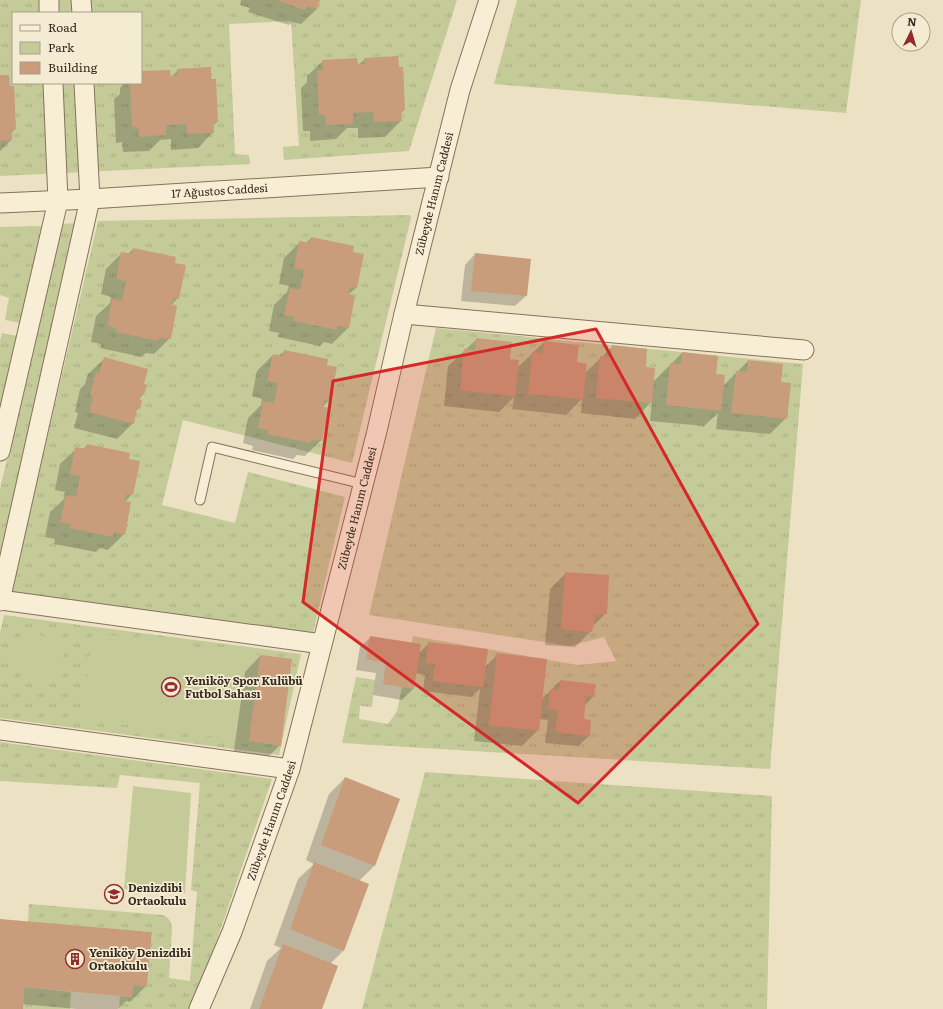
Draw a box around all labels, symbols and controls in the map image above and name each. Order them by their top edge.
legend [12,12,142,84]
north arrow [891,12,931,52]
text: N [907,13,917,29]
text: Road [48,18,78,36]
text: Park [48,38,75,56]
text: Building [48,58,98,76]
street label: Zübeyde Hanım Caddesi [410,130,456,257]
street label: 17 Ağustos Caddesi [171,179,269,201]
street label: Zübeyde Hanım Caddesi [333,444,380,571]
place label: Yeniköy Spor Kulübü Futbol Sahası [185,672,303,701]
sports icon: Yeniköy Spor Kulübü Futbol Sahası [160,676,182,698]
street label: Zübeyde Hanım Caddesi [242,758,299,883]
place label: Denizdibi Ortaokulu [128,879,187,908]
school or university icon: Denizdibi Ortaokulu [103,883,125,905]
place label: Yeniköy Denizdibi Ortaokulu [89,944,191,973]
building icon: Yeniköy Denizdibi Ortaokulu [64,948,86,970]

